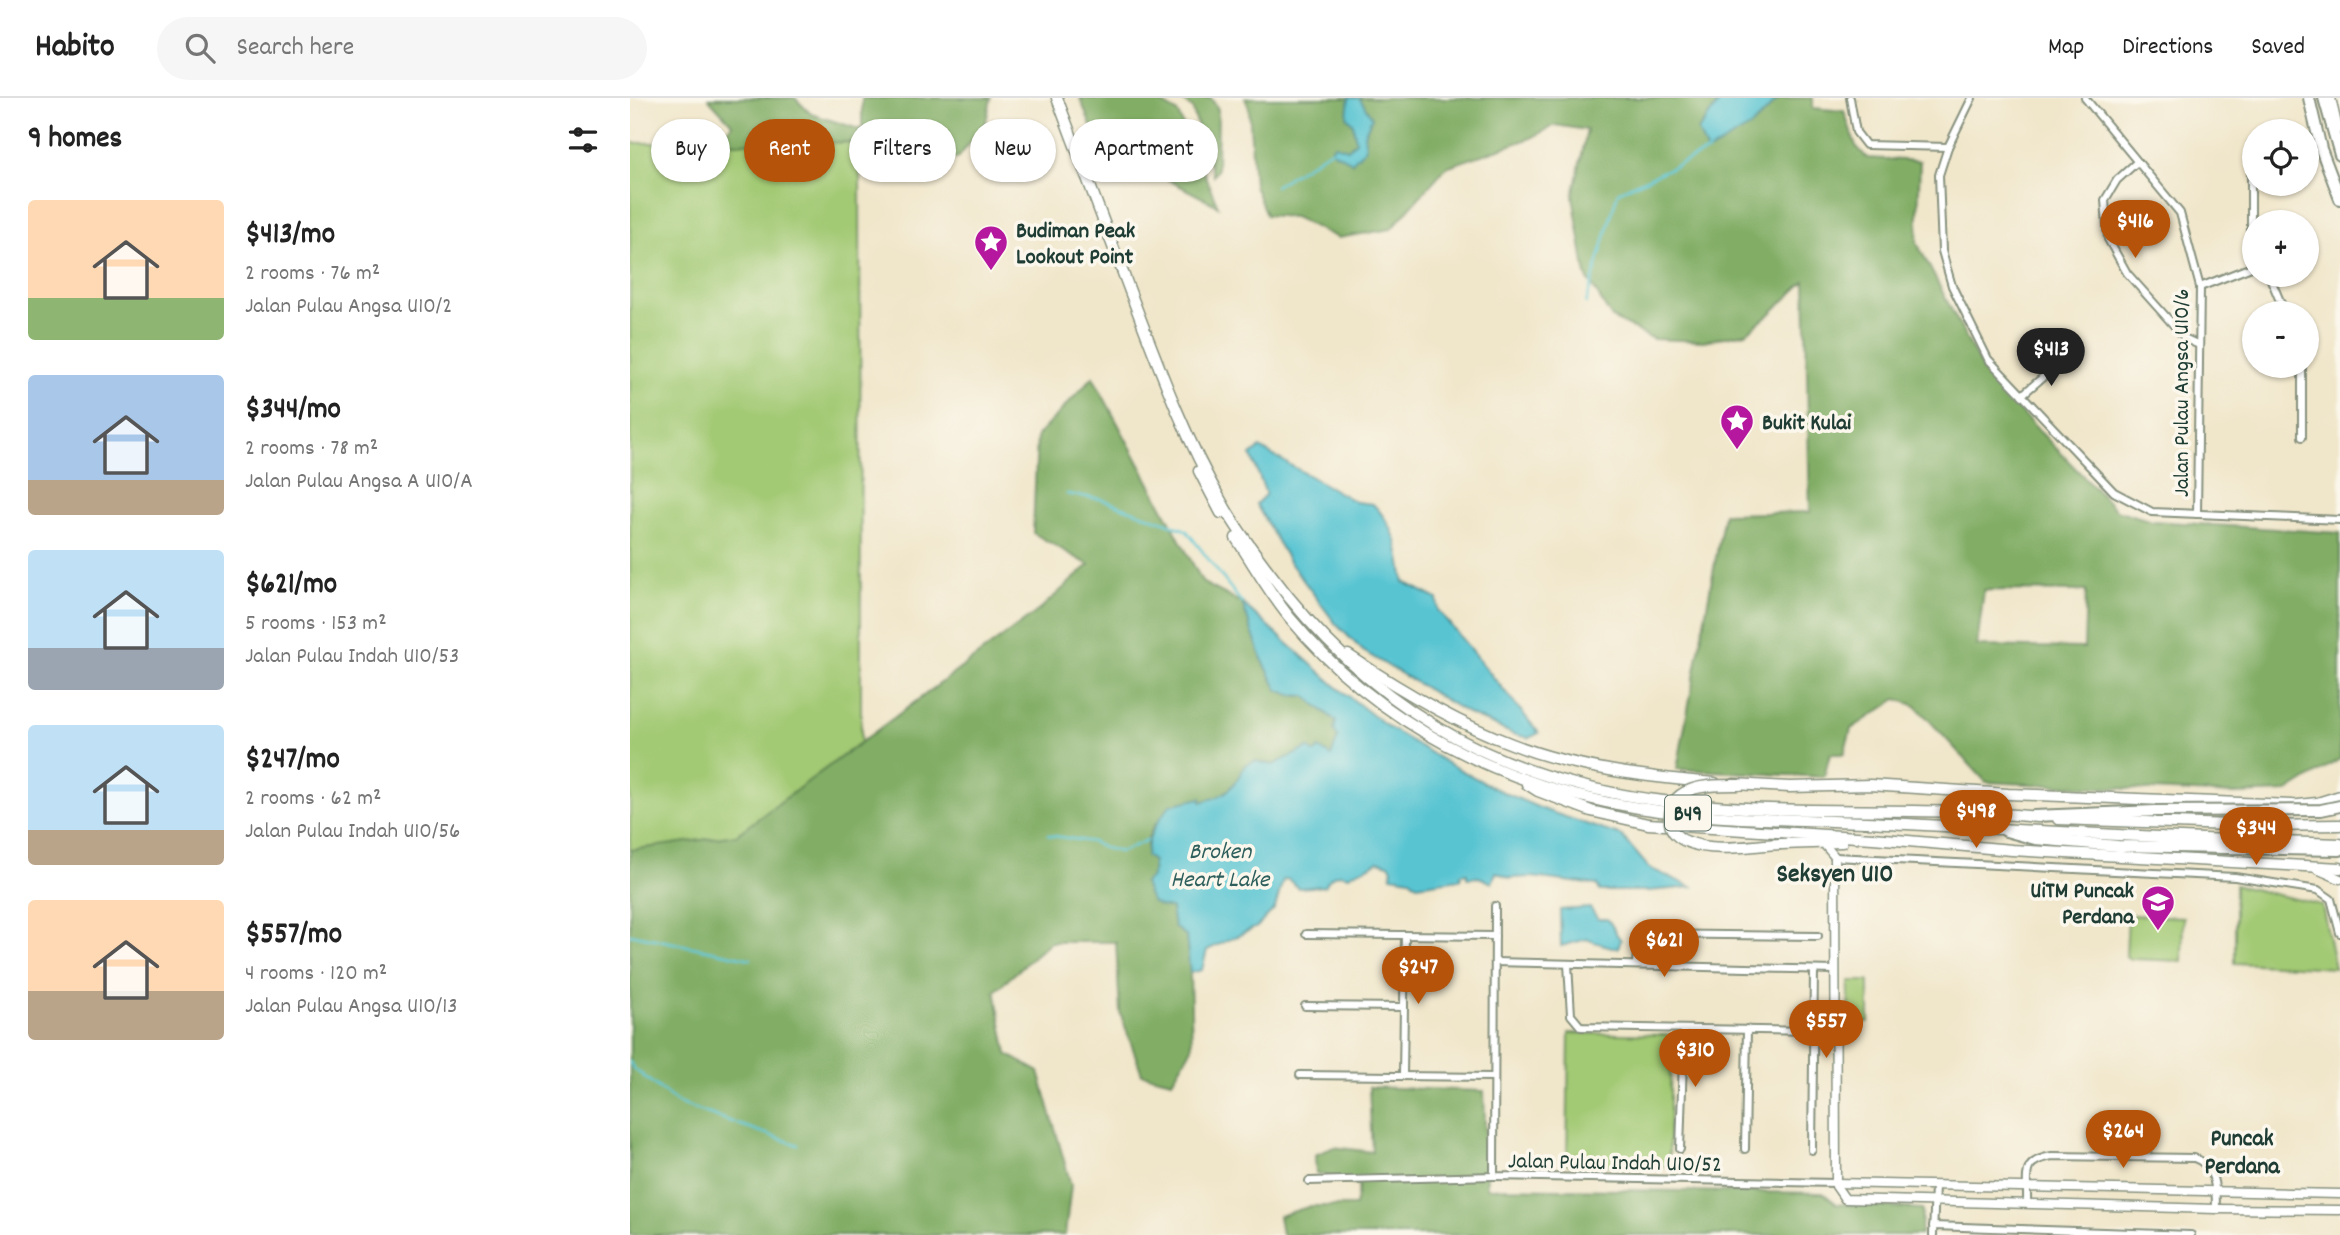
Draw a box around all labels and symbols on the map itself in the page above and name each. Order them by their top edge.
pin: $416 [2094,200,2176,260]
place label: Budiman Peak Lookout Point [1016,216,1136,275]
place icon: Budiman Peak Lookout Point [972,223,1010,272]
street label: Jalan Pulau Angsa U10/6 [2167,289,2200,497]
pin: $413 [2010,328,2092,388]
place icon: Bukit Kulai [1718,402,1756,451]
place label: Bukit Kulai [1762,408,1852,441]
pin: $498 [1935,790,2017,850]
road number: B49 [1665,796,1711,830]
pin: $344 [2215,808,2297,867]
water label: Broken Heart Lake [1171,836,1271,898]
district label: Seksyen U10 [1777,857,1893,894]
place label: UiTM Puncak Perdana [2030,876,2135,935]
school or university icon: UiTM Puncak Perdana [2139,883,2177,932]
pin: $621 [1623,920,1705,979]
pin: $247 [1377,946,1459,1006]
pin: $557 [1785,1000,1867,1060]
pin: $310 [1654,1030,1736,1089]
pin: $264 [2082,1110,2164,1170]
district label: Puncak Perdana [2204,1123,2280,1185]
street label: Jalan Pulau Indah U10/52 [1508,1146,1722,1183]

